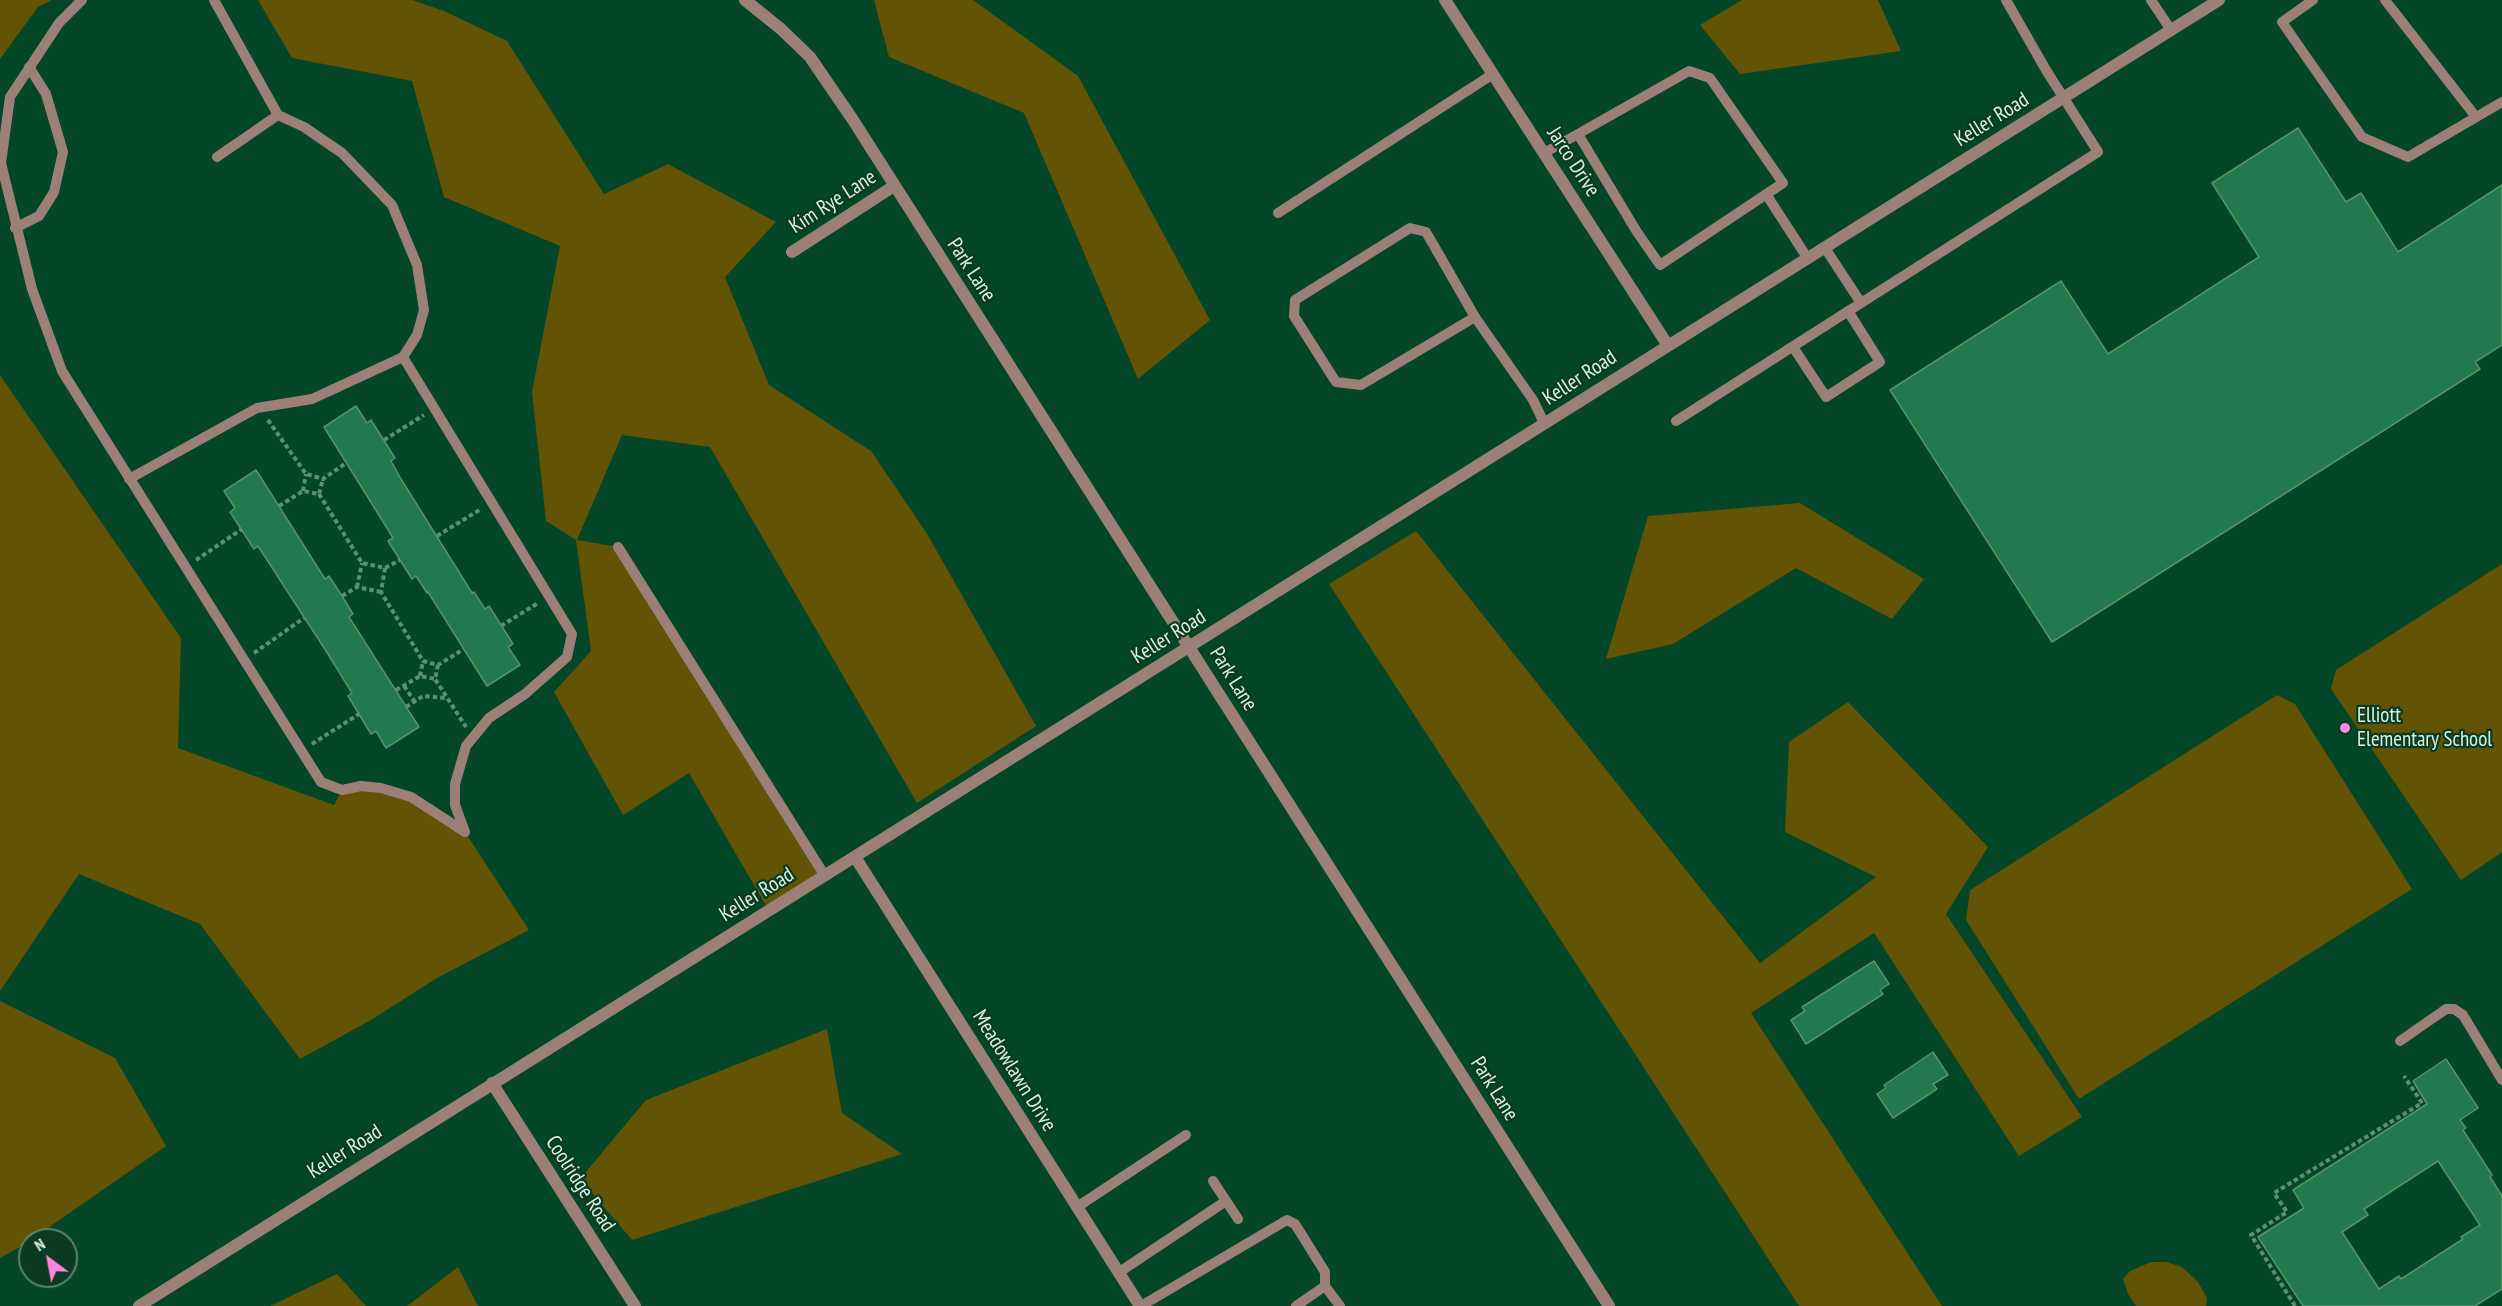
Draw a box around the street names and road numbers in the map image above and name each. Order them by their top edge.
street label: Keller Road [1950,87,2034,153]
street label: Jarco Drive [1541,122,1605,202]
street label: Kim Rye Lane [785,165,881,239]
street label: Park Lane [941,234,1001,306]
street label: Keller Road [1538,345,1622,411]
street label: Keller Road [1127,604,1211,670]
street label: Park Lane [1204,642,1262,716]
street label: Keller Road [715,862,799,928]
street label: Meadowlawn Drive [967,1006,1061,1136]
street label: Park Lane [1465,1052,1523,1126]
street label: Keller Road [303,1119,387,1185]
street label: Coolridge Road [540,1131,620,1237]

